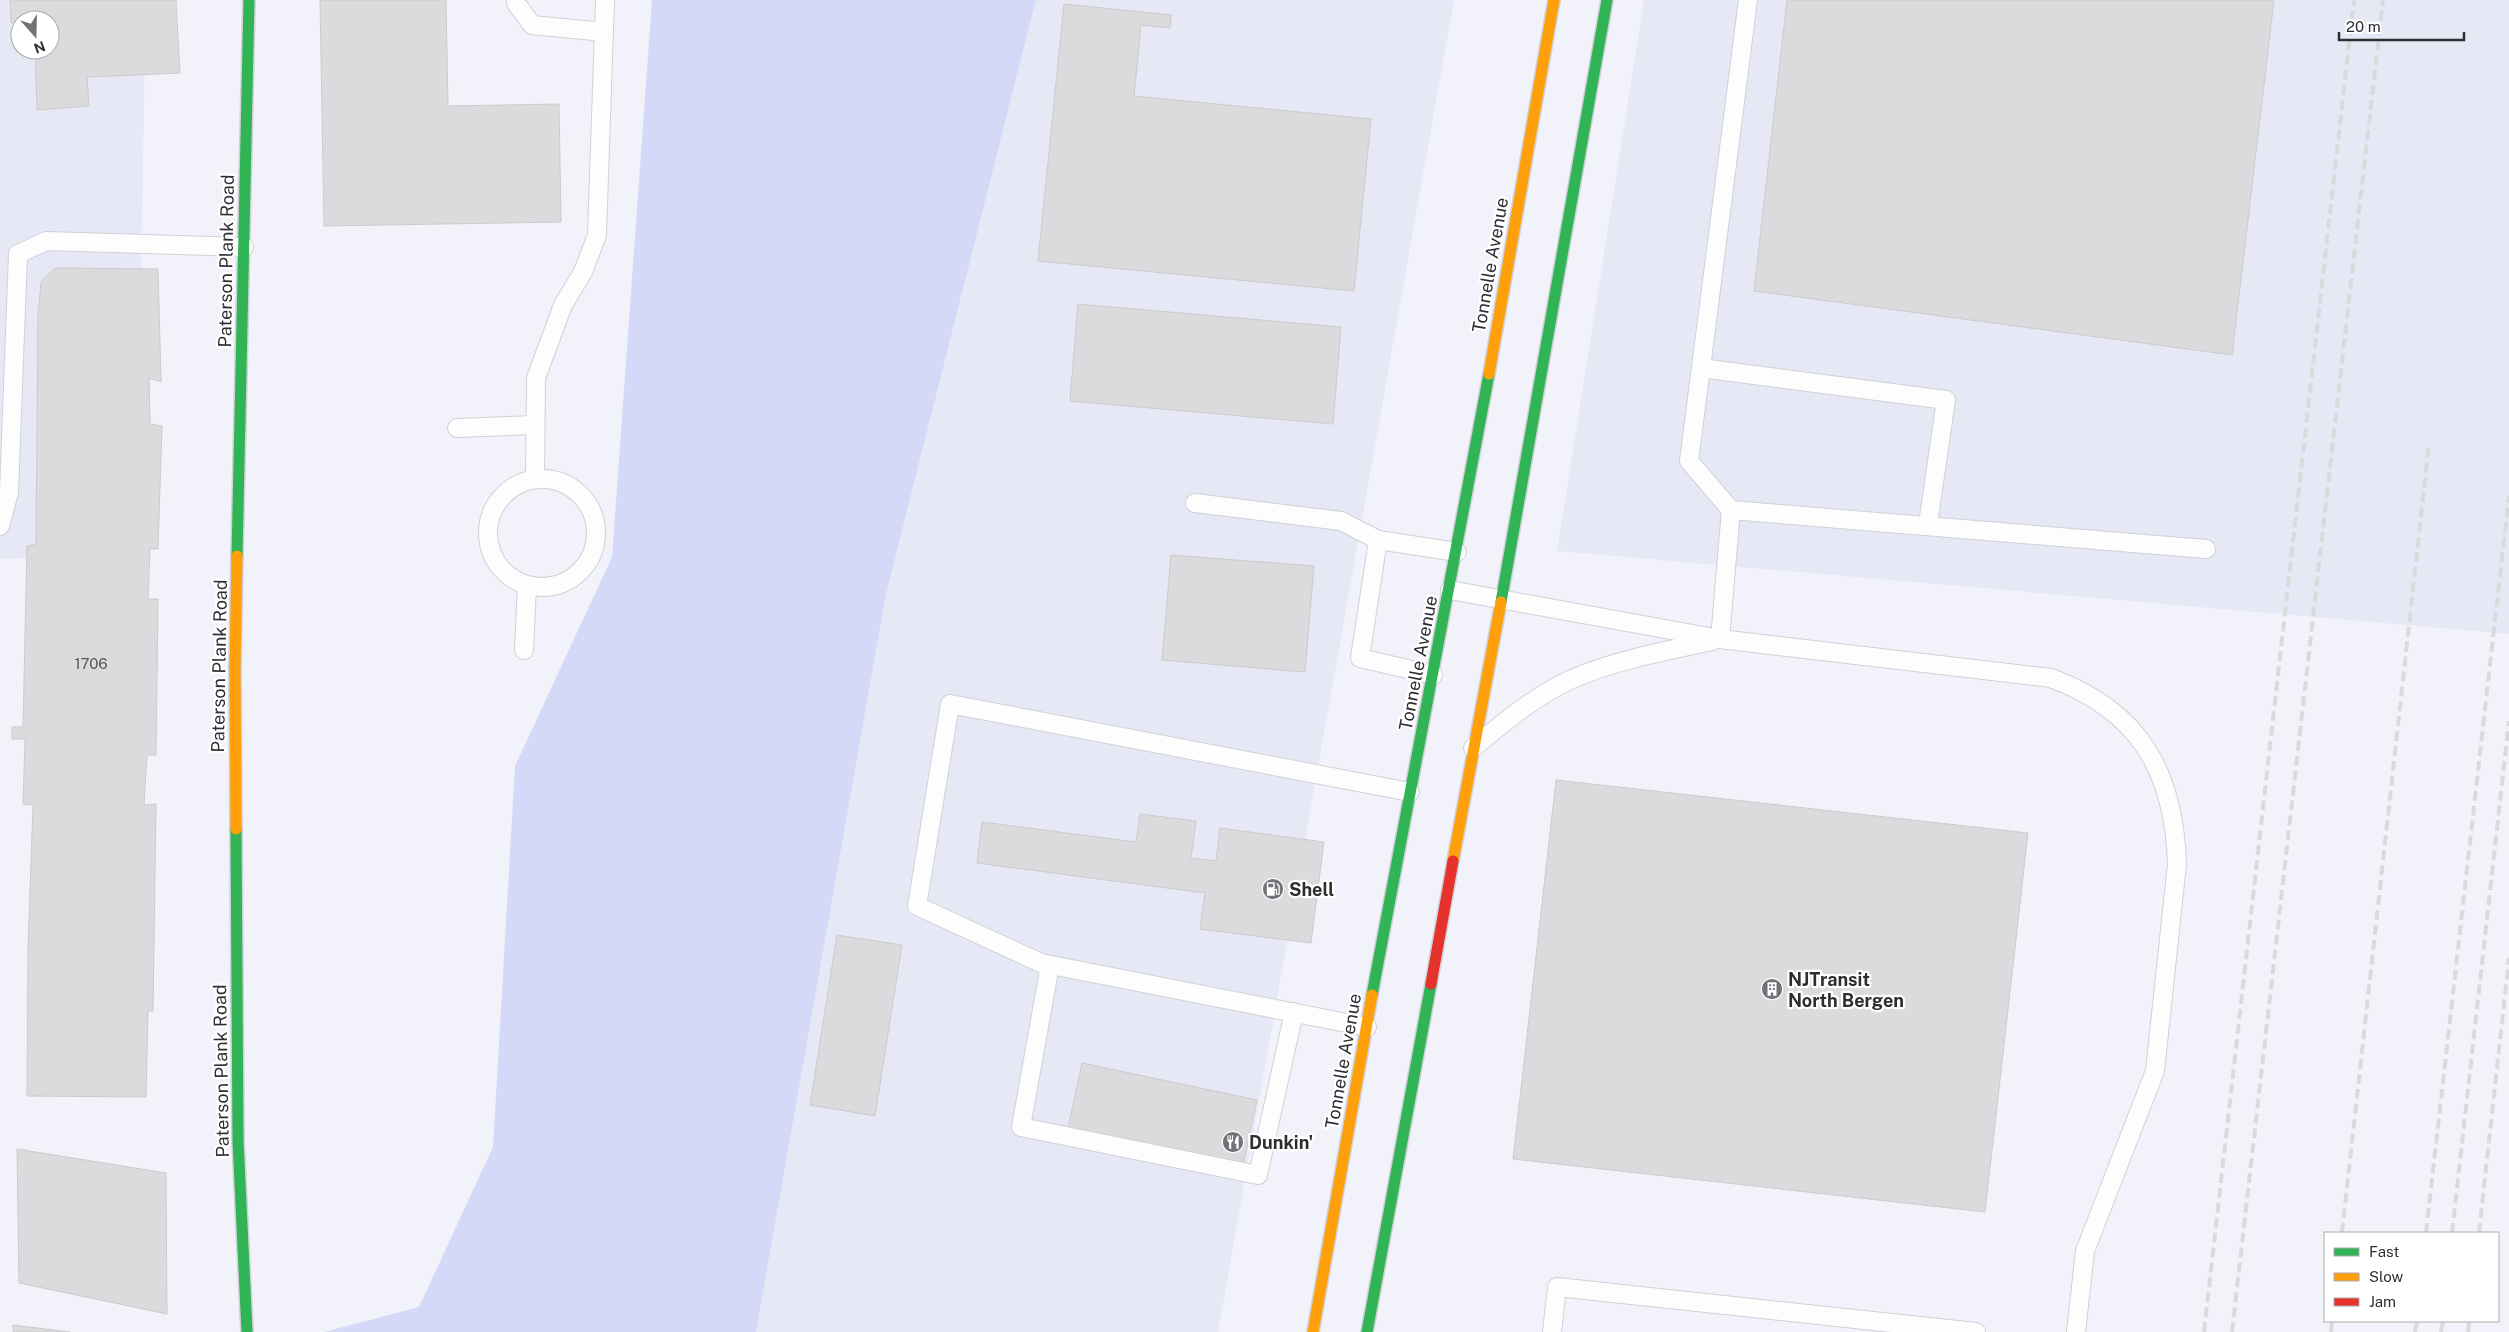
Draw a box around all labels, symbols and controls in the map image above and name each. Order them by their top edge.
north arrow [10,10,60,60]
scale bar [2339,10,2464,42]
text: 20 m [2346,18,2381,35]
text: N [32,38,47,57]
street label: Paterson Plank Road [214,174,238,348]
street label: Tonnelle Avenue [1468,196,1512,334]
street label: Paterson Plank Road [207,579,231,753]
street label: Tonnelle Avenue [1395,594,1441,732]
house number: 1706 [74,655,108,672]
fuel station icon: Shell [1261,877,1285,901]
place label: Shell [1289,879,1334,900]
place label: NJTransit North Bergen [1788,969,1904,1011]
building icon: NJTransit North Bergen [1760,977,1784,1001]
street label: Paterson Plank Road [209,984,233,1158]
street label: Tonnelle Avenue [1321,992,1365,1130]
restaurant icon: Dunkin' [1221,1130,1245,1154]
place label: Dunkin' [1249,1132,1313,1153]
legend [2324,1232,2499,1322]
text: Fast [2369,1243,2399,1260]
text: Slow [2369,1268,2404,1285]
text: Jam [2369,1293,2396,1310]

